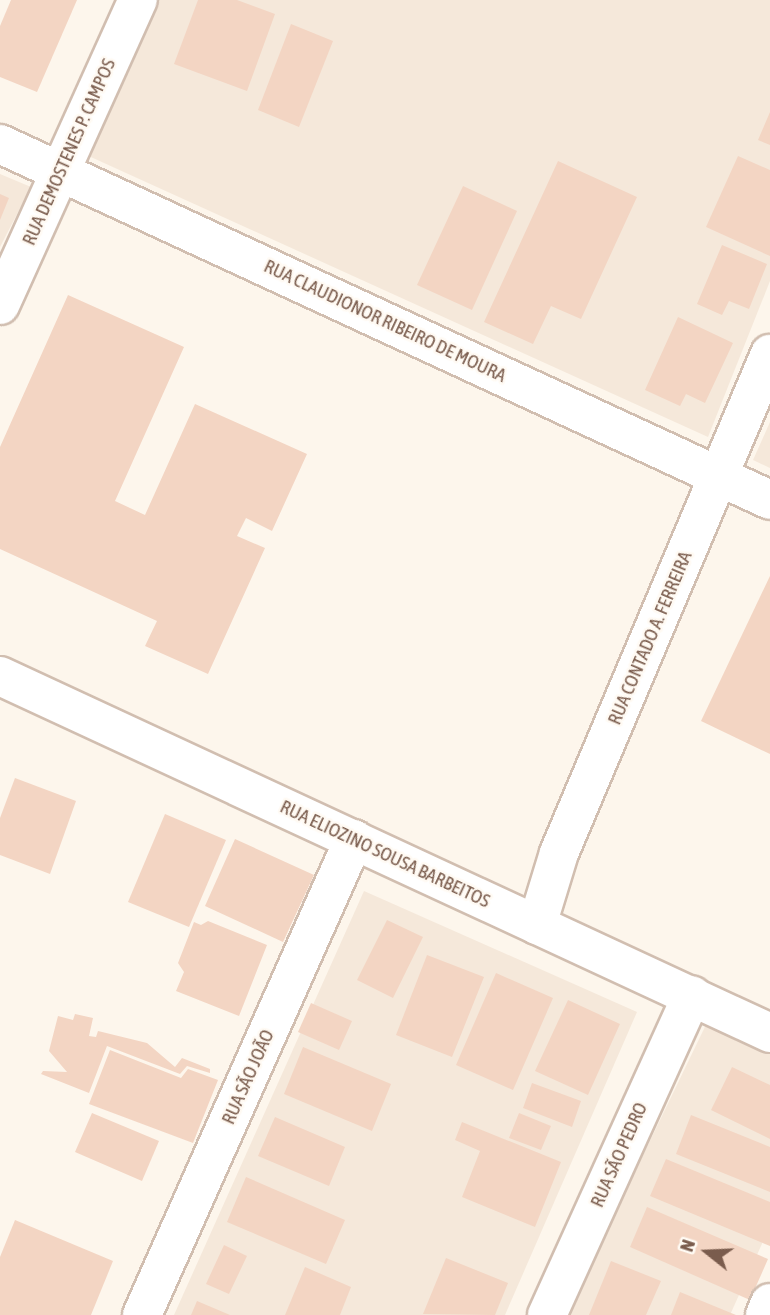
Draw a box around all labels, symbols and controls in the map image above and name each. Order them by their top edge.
street label: RUA DEMOSTENES P. CAMPOS [18,55,120,249]
street label: RUA CLAUDIONOR RIBEIRO DE MOURA [260,255,510,387]
street label: RUA CONTADO A. FERREIRA [603,548,697,728]
street label: RUA ELIOZINO SOUSA BARBEITOS [276,795,494,913]
street label: RUA SÃO JOÃO [217,1026,279,1128]
street label: RUA SÃO PEDRO [586,1099,652,1211]
north arrow [672,1217,742,1287]
text: N [675,1237,699,1254]

